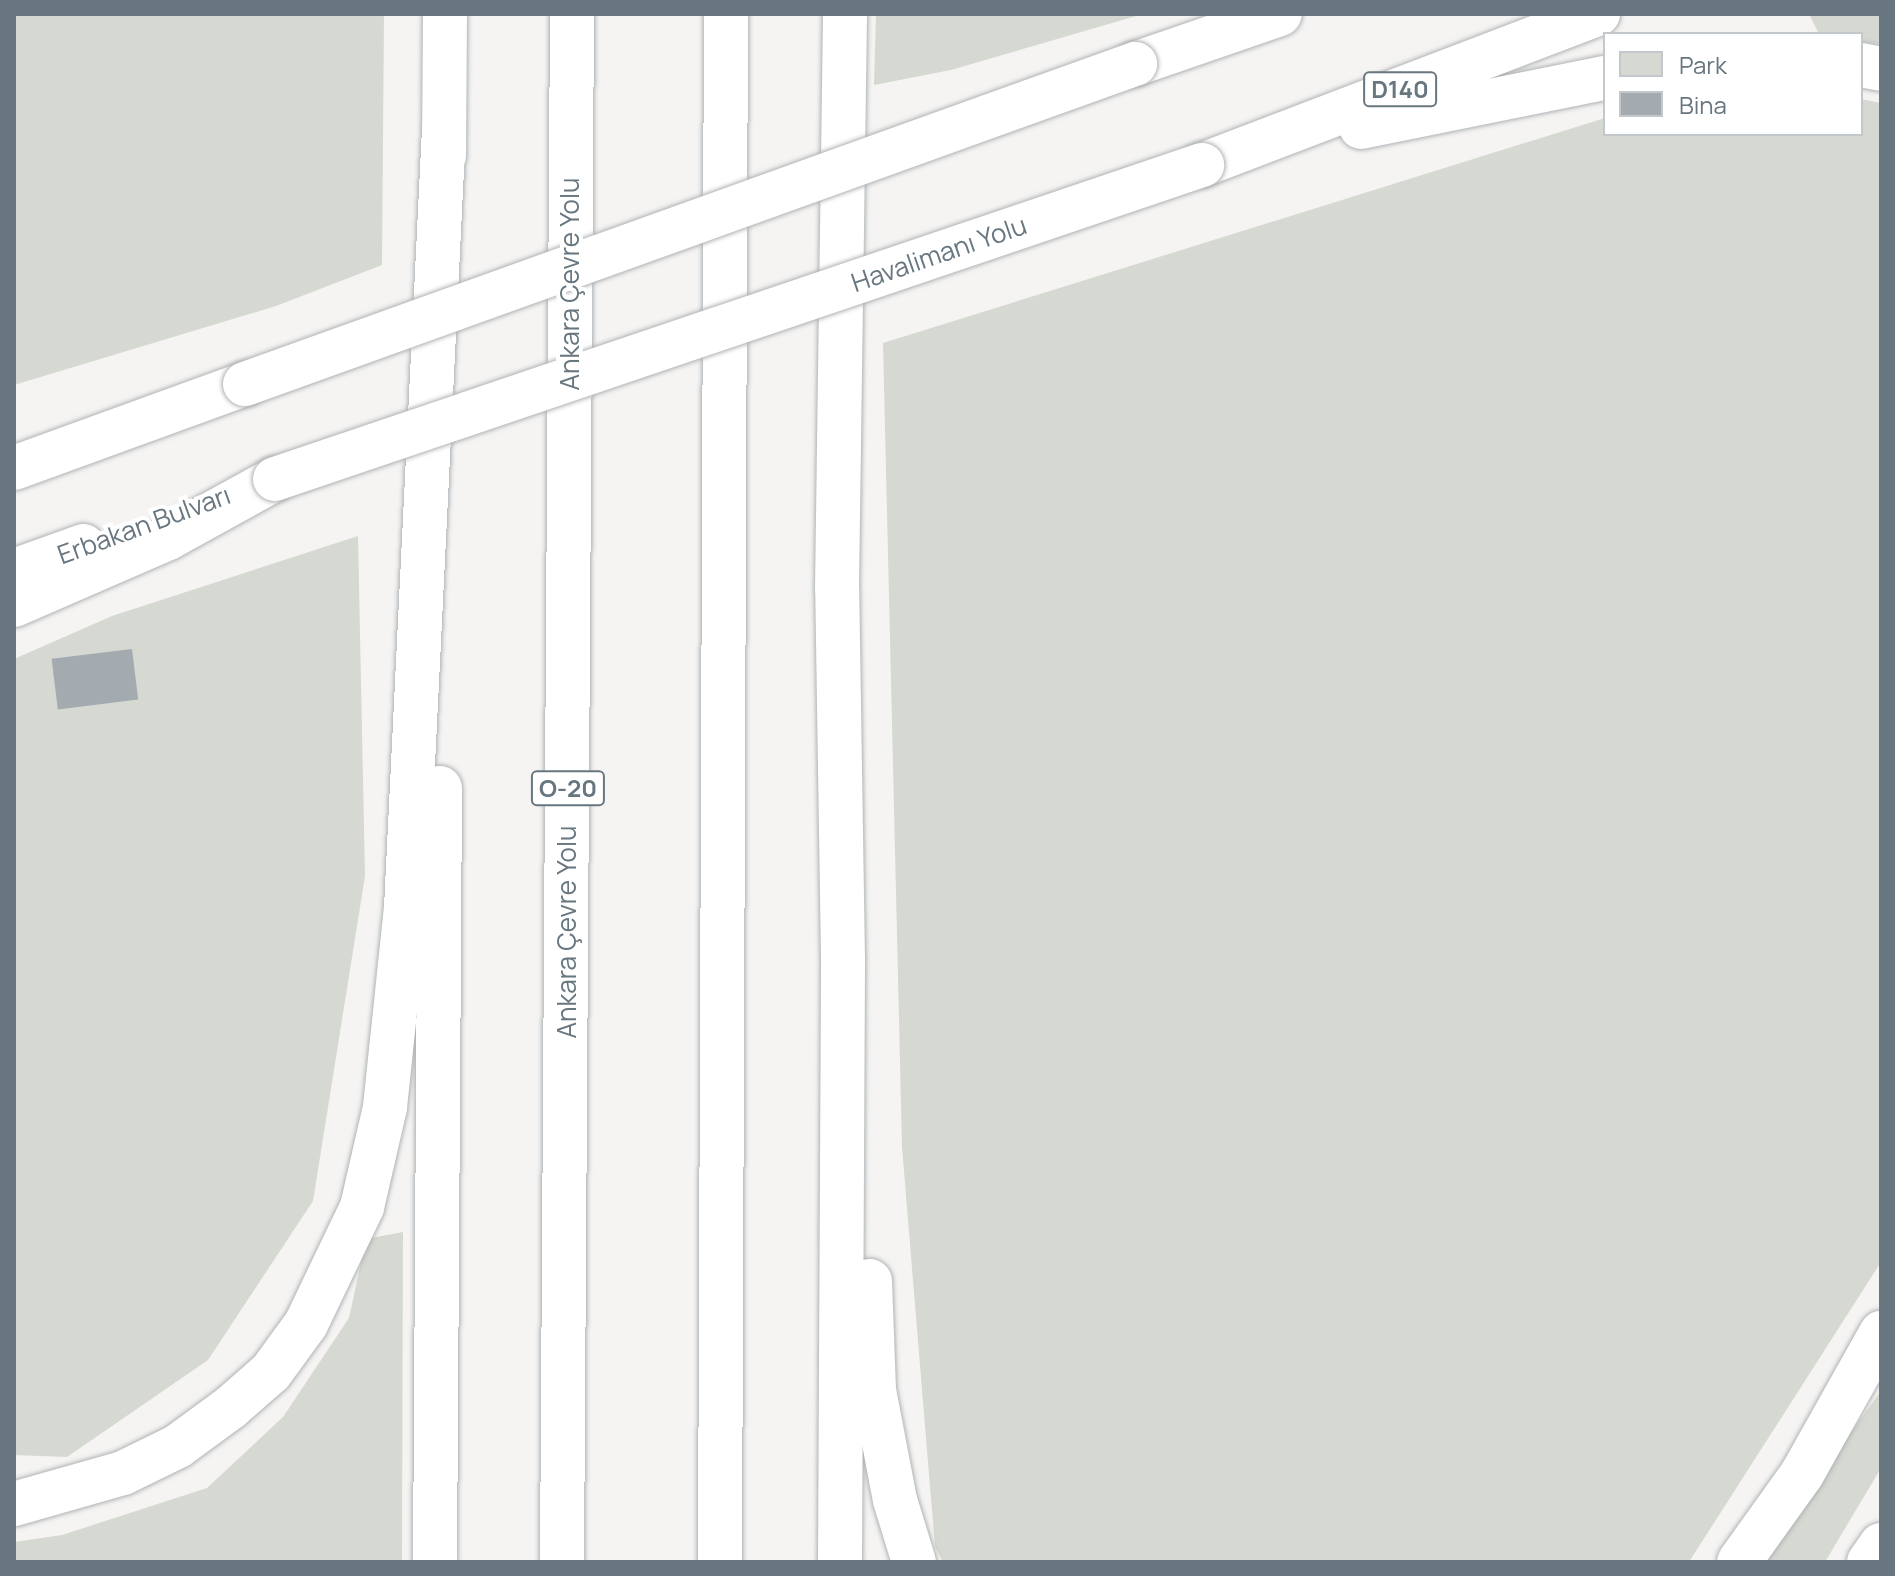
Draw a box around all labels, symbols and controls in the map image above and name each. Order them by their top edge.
legend [1603,32,1863,136]
text: Park [1679,48,1727,81]
road number: D140 [1362,69,1438,109]
text: Bina [1679,88,1727,121]
street label: Ankara Çevre Yolu [554,177,586,391]
street label: Havalimanı Yolu [847,209,1031,299]
street label: Erbakan Bulvarı [53,479,235,571]
road number: O-20 [530,768,606,808]
street label: Ankara Çevre Yolu [551,825,583,1039]

